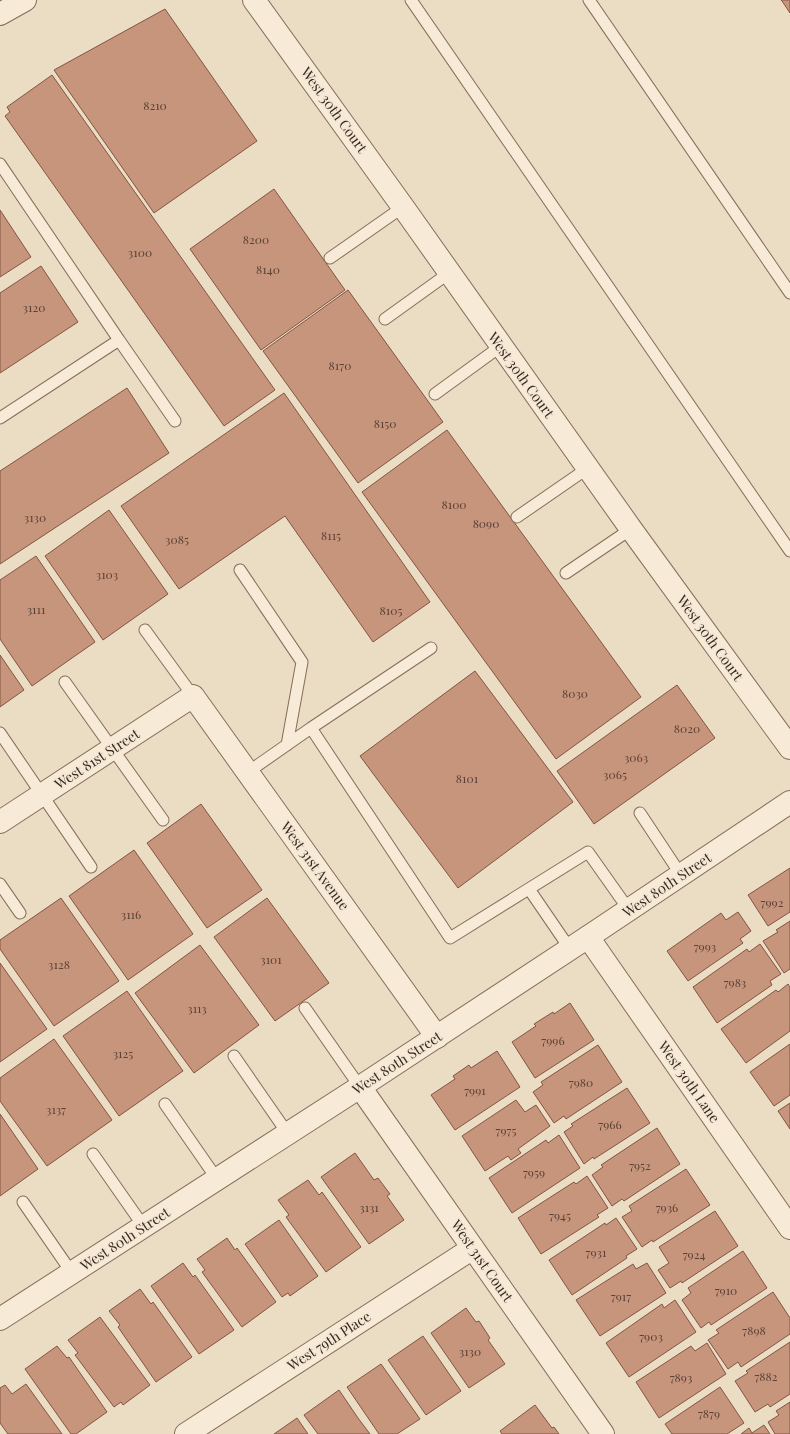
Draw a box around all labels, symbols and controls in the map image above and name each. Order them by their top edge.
street label: West 30th Court [296,62,372,157]
house number: 8210 [143,97,167,113]
house number: 8200 [243,231,269,247]
house number: 3100 [128,244,152,260]
house number: 8140 [256,261,280,277]
house number: 3120 [23,299,45,315]
street label: West 30th Court [483,327,559,422]
house number: 8170 [329,357,351,373]
house number: 8150 [374,415,396,431]
house number: 8100 [441,496,467,512]
house number: 3130 [24,509,46,525]
house number: 8090 [473,515,499,531]
house number: 8115 [321,527,341,543]
house number: 3085 [165,531,189,547]
house number: 3103 [96,566,118,582]
street label: West 30th Court [672,590,748,685]
house number: 3111 [27,601,46,617]
house number: 8105 [380,602,402,618]
house number: 8030 [562,685,588,701]
house number: 8020 [674,720,700,736]
street label: West 81st Street [50,723,144,794]
house number: 3063 [624,749,648,765]
house number: 3065 [603,766,627,782]
house number: 8101 [456,770,479,786]
street label: West 31st Avenue [276,817,354,914]
street label: West 80th Street [618,847,716,922]
house number: 7992 [761,894,784,910]
house number: 3116 [121,906,141,922]
house number: 7993 [694,938,716,954]
house number: 3101 [260,951,282,967]
house number: 3128 [48,956,70,972]
house number: 7983 [724,974,746,990]
house number: 3113 [187,1000,207,1016]
street label: West 80th Street [347,1026,446,1099]
house number: 7996 [541,1032,565,1048]
street label: West 30th Lane [654,1036,725,1126]
house number: 3125 [113,1045,133,1061]
house number: 7980 [569,1074,593,1090]
house number: 7991 [464,1082,486,1098]
house number: 3137 [46,1101,66,1117]
house number: 7966 [598,1116,622,1132]
house number: 7975 [496,1122,516,1138]
house number: 7952 [629,1157,651,1173]
house number: 7959 [523,1164,545,1180]
house number: 3131 [359,1199,379,1215]
house number: 7936 [656,1199,678,1215]
street label: West 80th Street [75,1202,174,1275]
house number: 7945 [549,1207,571,1223]
street label: West 31st Court [447,1215,518,1306]
house number: 7931 [586,1244,607,1260]
house number: 7924 [683,1246,705,1262]
house number: 7910 [715,1282,737,1298]
house number: 7917 [611,1288,631,1304]
street label: West 79th Place [283,1307,374,1375]
house number: 7898 [742,1322,766,1338]
house number: 7903 [639,1328,663,1344]
house number: 3130 [459,1343,481,1359]
house number: 7882 [754,1368,778,1384]
house number: 7893 [670,1369,692,1385]
house number: 7879 [698,1405,720,1421]

